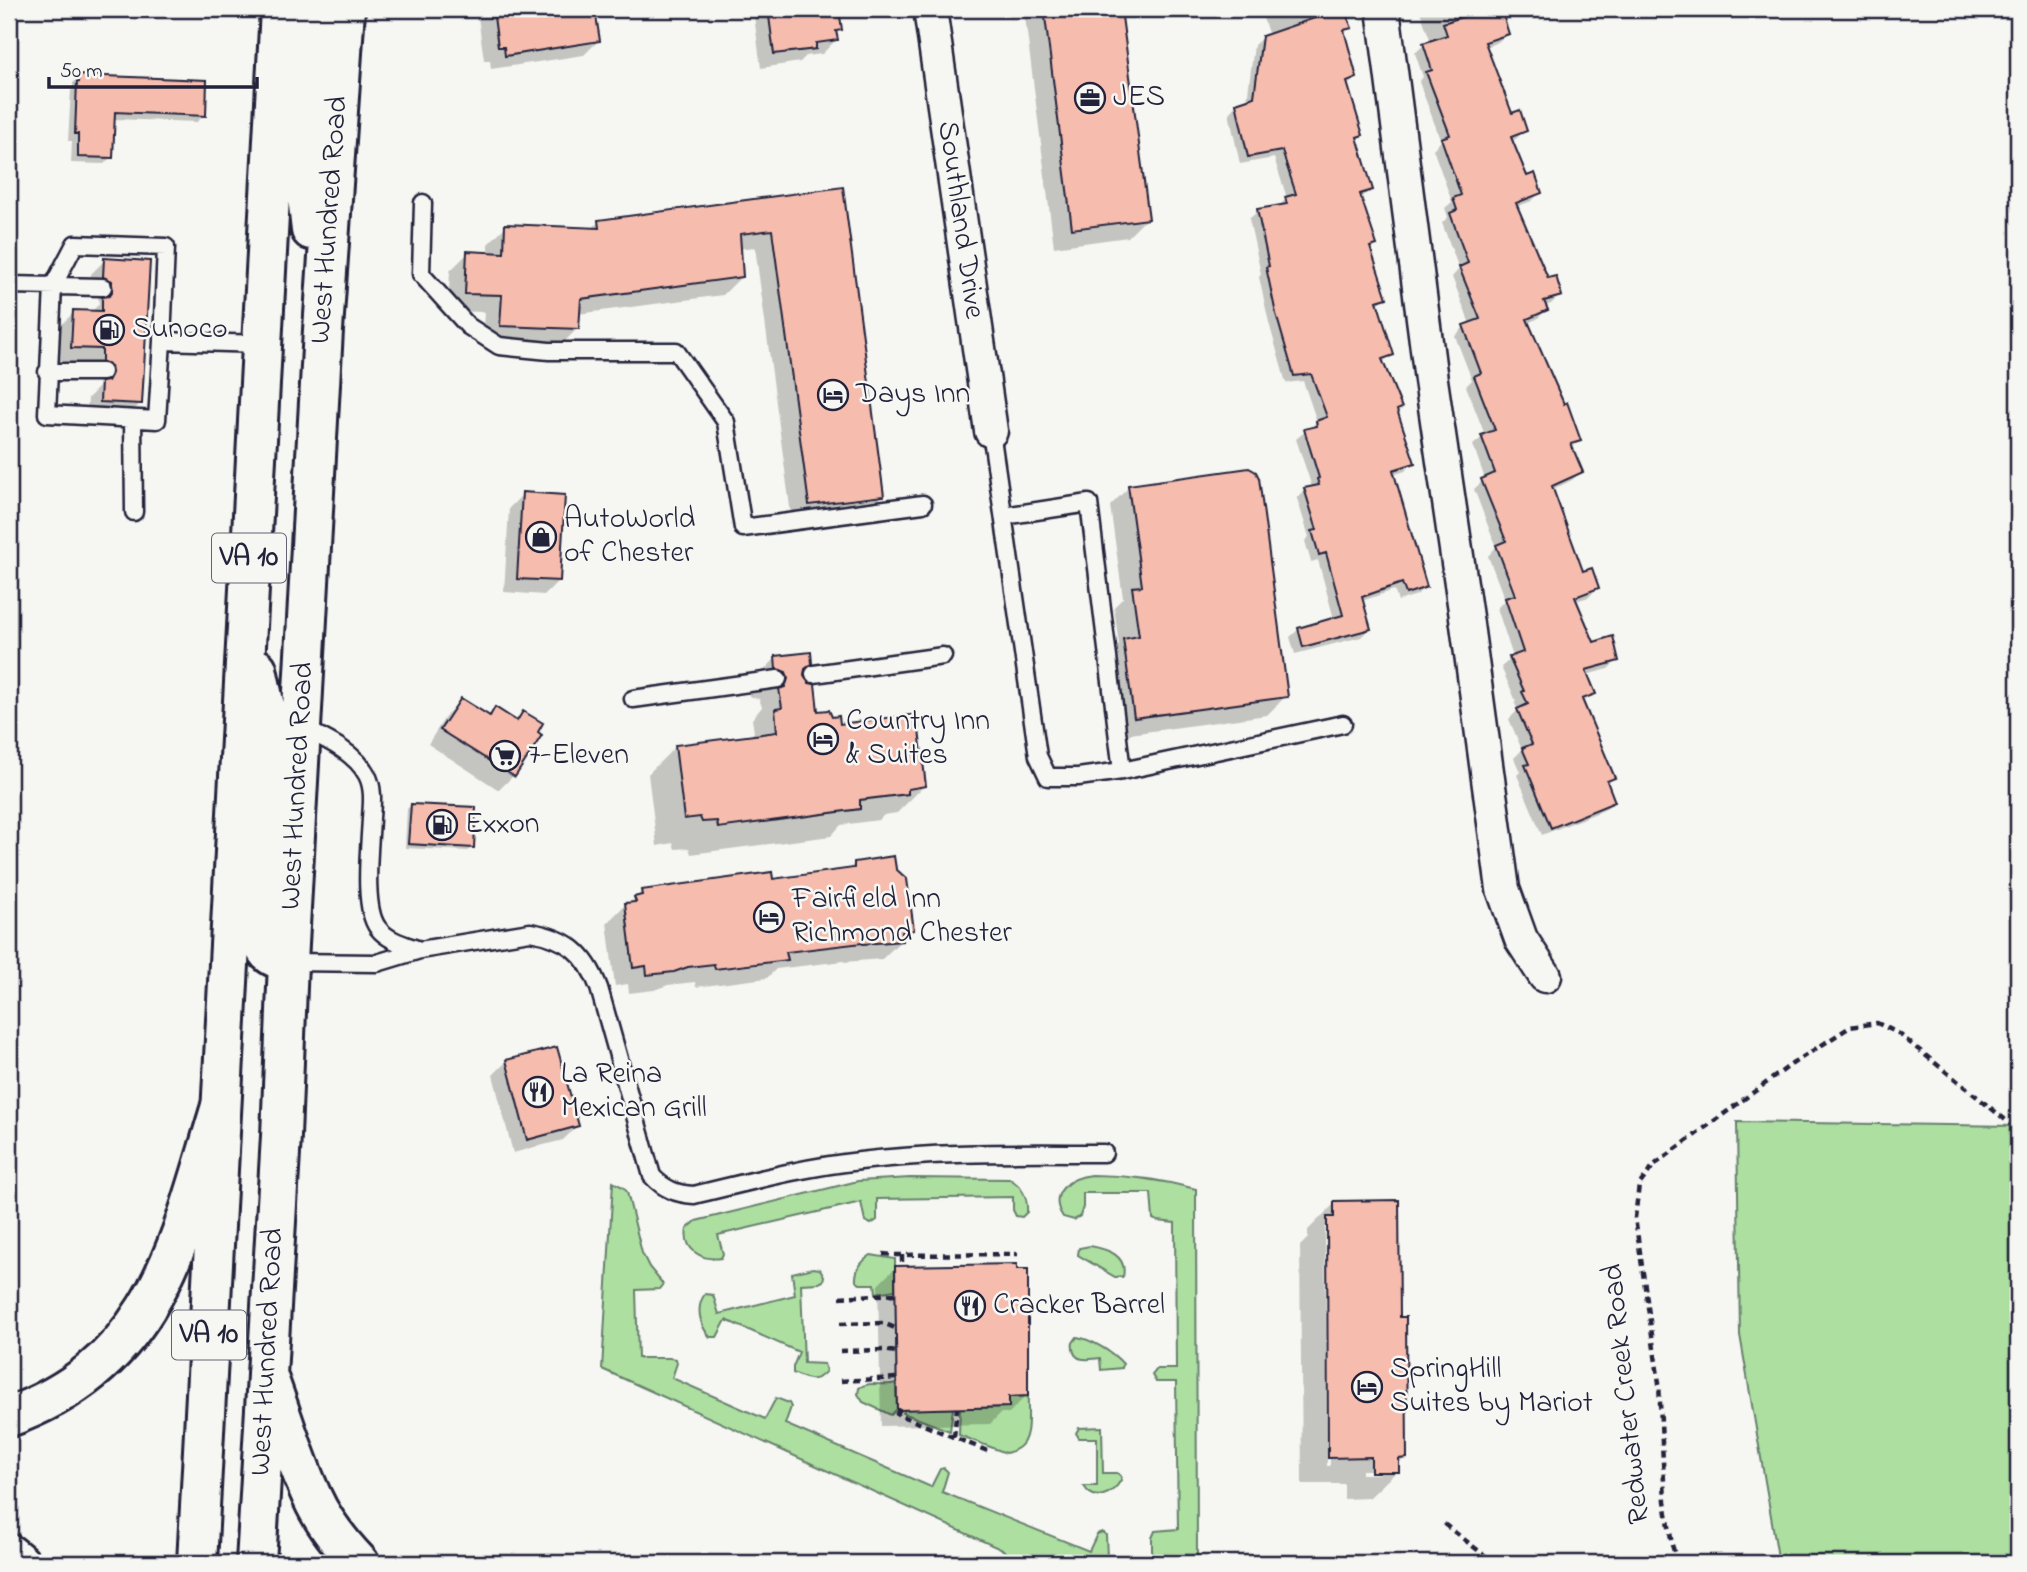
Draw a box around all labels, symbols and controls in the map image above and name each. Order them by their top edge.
scale bar [49,46,257,90]
text: 50 m [60,57,103,87]
place label: JES [1113,76,1165,120]
office icon: JES [1073,81,1107,115]
street label: West Hundred Road [299,95,361,345]
street label: Southland Drive [924,118,996,322]
place label: Sunoco [132,308,228,352]
fuel station icon: Sunoco [92,313,126,347]
place label: Days Inn [855,373,970,417]
hotel icon: Days Inn [816,378,850,412]
place label: AutoWorld of Chester [564,498,695,576]
shop icon: AutoWorld of Chester [524,520,558,554]
road number: VA 10 [212,534,286,582]
street label: West Hundred Road [270,661,326,911]
place label: Country Inn & Suites [846,700,990,778]
hotel icon: Country Inn & Suites [806,722,840,756]
place label: 7-Eleven [528,734,629,778]
supermarket icon: 7-Eleven [488,739,522,773]
place label: Exxon [465,803,540,847]
fuel station icon: Exxon [425,808,459,842]
place label: Fairfield Inn Richmond Chester [791,878,1013,956]
hotel icon: Fairfield Inn Richmond Chester [752,900,786,934]
place label: La Reina Mexican Grill [561,1053,707,1131]
restaurant icon: La Reina Mexican Grill [521,1075,555,1109]
street label: West Hundred Road [240,1227,296,1477]
street label: Redwater Creek Road [1591,1261,1663,1526]
place label: Cracker Barrel [993,1284,1165,1328]
restaurant icon: Cracker Barrel [953,1289,987,1323]
road number: VA 10 [172,1310,246,1360]
place label: SpringHill Suites by Mariot [1390,1348,1593,1426]
hotel icon: SpringHill Suites by Mariot [1350,1370,1384,1404]

